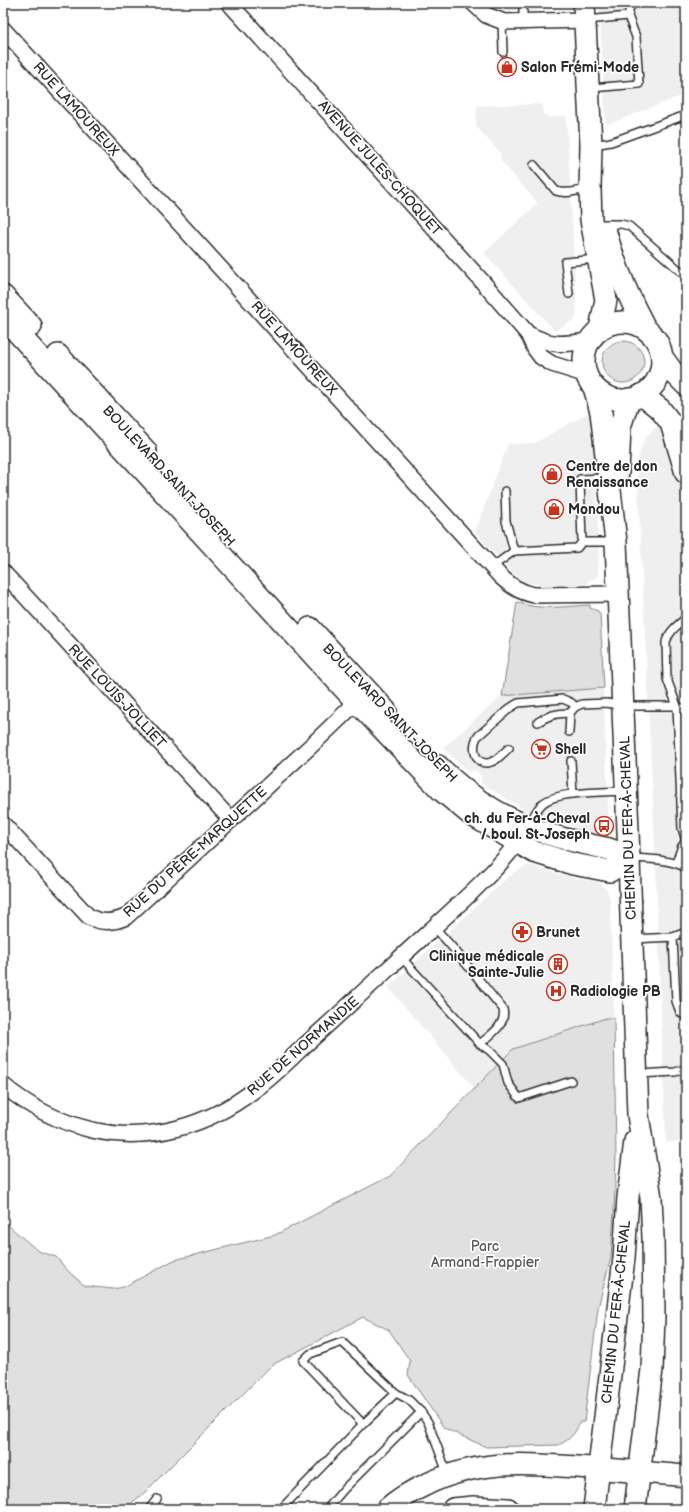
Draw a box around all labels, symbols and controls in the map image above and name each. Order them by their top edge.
shop icon: Salon Frémi-Mode [496,56,518,78]
street label: RUE LAMOUREUX [29,59,123,159]
place label: Salon Frémi-Mode [521,59,639,76]
street label: AVENUE JULES-CHOQUET [315,97,446,240]
street label: RUE LAMOUREUX [247,298,341,398]
street label: BOULEVARD SAINT-JOSEPH [99,402,239,550]
place label: Centre de don Renaissance [566,458,658,491]
shop icon: Centre de don Renaissance [541,463,563,485]
shop icon: Mondou [543,498,565,520]
place label: Mondou [568,501,620,518]
street label: BOULEVARD SAINT-JOSEPH [319,640,461,786]
street label: RUE LOUIS-JOLLIET [64,641,170,752]
street label: CHEMIN DU FER-À-CHEVAL [615,736,640,920]
supermarket icon: Shell [530,738,552,760]
place label: Shell [555,741,586,758]
street label: RUE DU PÈRE-MARQUETTE [119,782,270,921]
place label: ch. du Fer-à-Cheval / boul. St-Joseph [464,810,590,843]
bus stop icon: ch. du Fer-à-Cheval / boul. St-Joseph [593,815,615,837]
pharmacy icon: Brunet [511,921,533,943]
place label: Brunet [536,924,580,941]
place label: Clinique médicale Sainte-Julie [429,948,544,981]
building icon: Clinique médicale Sainte-Julie [547,953,569,975]
hospital icon: Radiologie PB [545,980,567,1002]
place label: Radiologie PB [570,983,661,1000]
street label: RUE DE NORMANDIE [244,993,362,1099]
street label: CHEMIN DU FER-À-CHEVAL [597,1219,634,1404]
park label: Parc Armand-Frappier [431,1238,540,1271]

